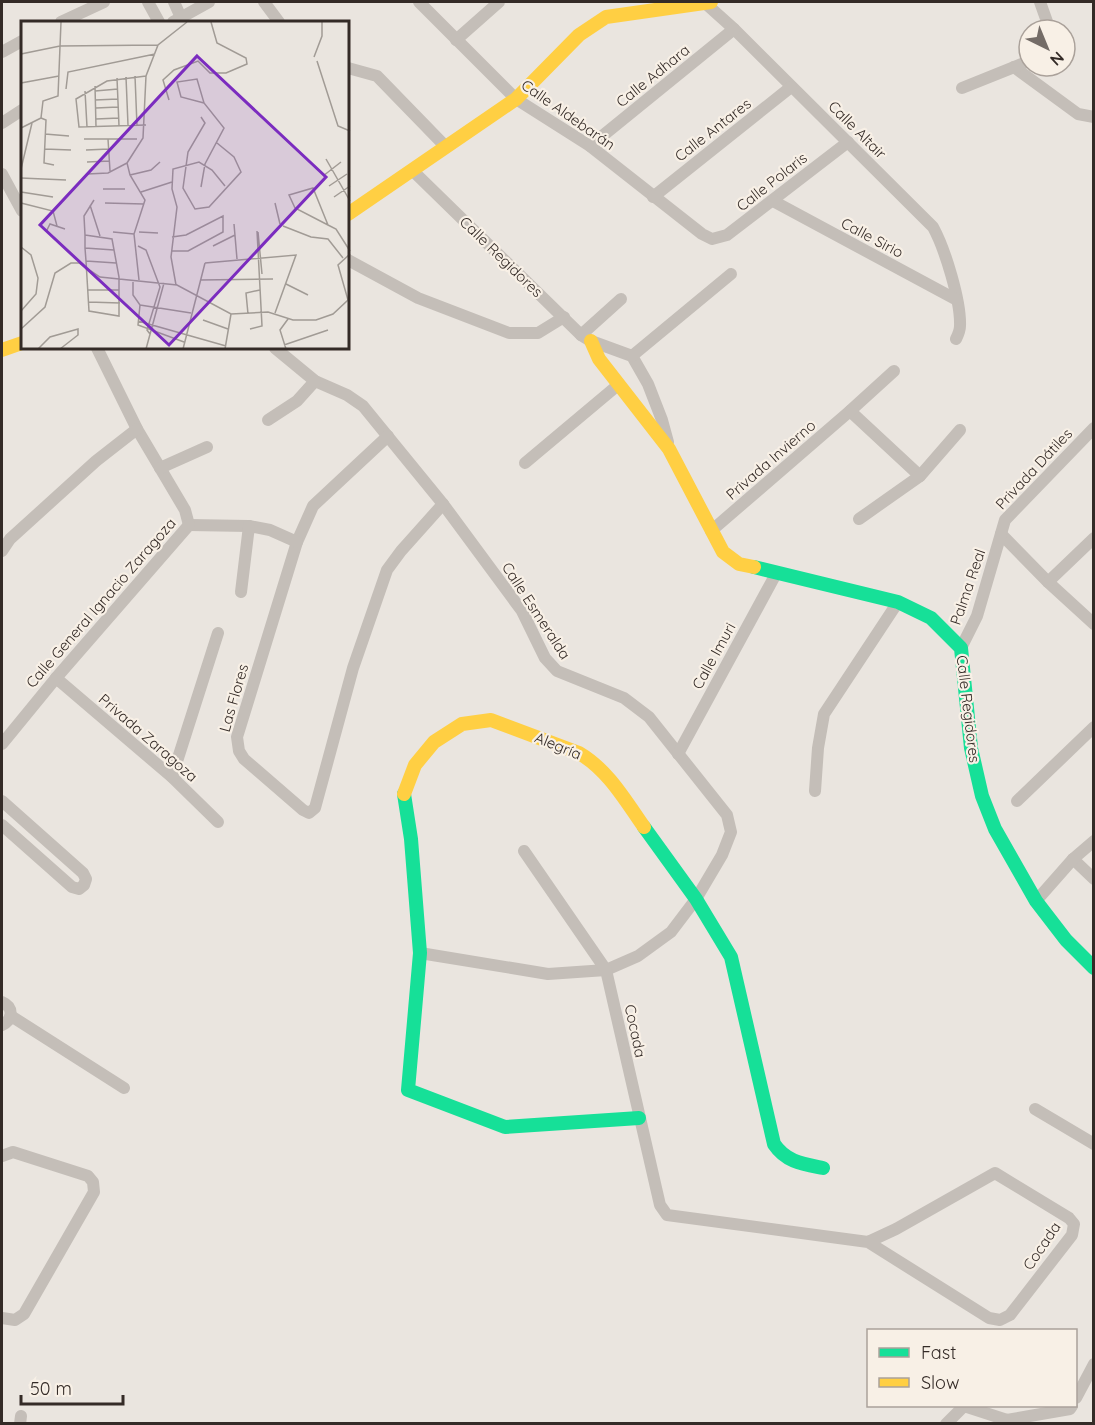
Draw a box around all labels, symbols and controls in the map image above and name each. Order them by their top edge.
north arrow [1017,18,1077,78]
inset map [21,21,350,350]
street label: Calle Adhara [612,40,693,111]
text: N [1046,48,1068,70]
street label: Calle Aldebarán [518,75,619,154]
street label: Calle Antares [671,94,755,165]
street label: Calle Altair [824,97,891,163]
street label: Calle Polaris [733,148,811,215]
street label: Calle Regidores [456,212,547,301]
street label: Calle Sirio [838,213,907,262]
street label: Privada Invierno [722,415,819,504]
street label: Privada Dátiles [991,424,1076,513]
street label: Calle General Ignacio Zaragoza [22,514,180,692]
street label: Palma Real [946,546,989,627]
street label: Calle Esmeralda [498,559,575,663]
street label: Calle Imuri [688,619,740,692]
street label: Calle Regidores [952,654,985,764]
street label: Las Flores [215,662,252,734]
street label: Privada Zaragoza [95,689,202,786]
street label: Alegría [532,728,584,763]
street label: Cocada [621,1003,650,1059]
street label: Cocada [1019,1218,1065,1273]
legend [867,1329,1077,1407]
text: Fast [921,1341,956,1364]
scale bar [21,1368,123,1406]
text: Slow [921,1371,959,1394]
text: 50 m [30,1377,72,1400]

